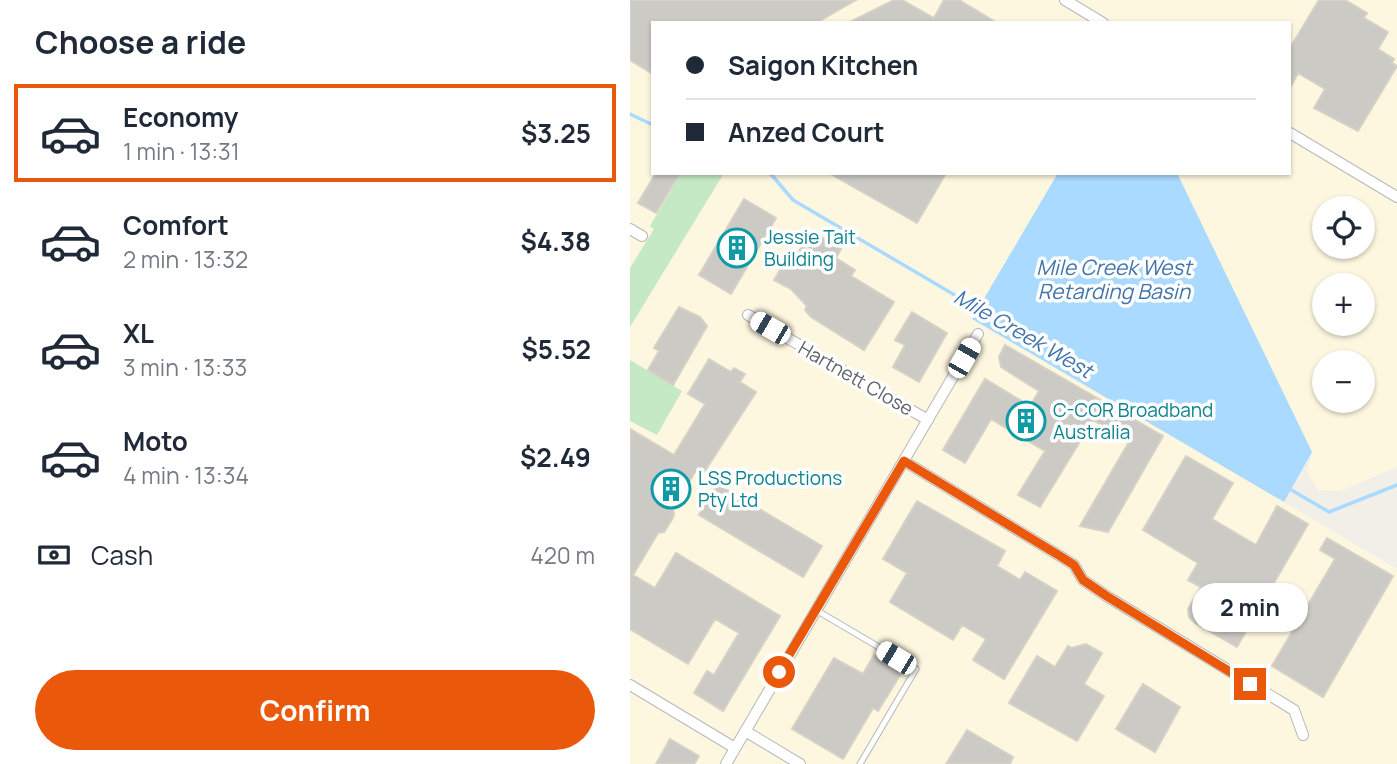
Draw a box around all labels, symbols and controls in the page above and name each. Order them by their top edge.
text: Choose a ride [35,20,246,64]
text: Saigon Kitchen [728,47,918,83]
text: Economy [123,99,238,135]
icon: car [39,102,102,165]
text: Anzed Court [728,114,885,150]
text: $3.25 [521,115,591,151]
text: 1 min · 13:31 [123,135,240,167]
map controls [1312,196,1375,413]
button: locate [1312,196,1375,259]
text: Comfort [123,207,229,243]
icon: car [39,210,102,273]
text: $4.38 [520,223,591,259]
place label: Jessie Tait Building [764,224,856,272]
building icon: Jessie Tait Building [716,227,758,269]
text: 2 min · 13:32 [123,243,248,275]
water label: Mile Creek West Retarding Basin [1036,253,1194,305]
button: + [1312,273,1375,336]
water label: Mile Creek West [949,282,1100,385]
car [747,308,794,348]
text: XL [123,315,154,351]
icon: car [39,318,102,381]
text: $5.52 [521,331,591,367]
street label: Hartnett Close [794,335,918,421]
car [945,335,984,381]
button: − [1312,350,1375,413]
text: 3 min · 13:33 [123,351,247,383]
place label: C-COR Broadband Australia [1053,397,1213,445]
building icon: C-COR Broadband Australia [1005,400,1047,442]
text: Moto [123,423,188,459]
icon: car [39,426,102,489]
text: $2.49 [520,439,591,475]
text: 4 min · 13:34 [123,459,249,491]
place label: LSS Productions Pty Ltd [698,465,842,513]
building icon: LSS Productions Pty Ltd [650,468,692,510]
icon: cash [35,536,73,574]
text: Cash [91,537,153,573]
text: 420 m [530,539,595,571]
callout: 2 min [1192,582,1308,632]
text: 2 min [1220,591,1280,623]
car [873,638,920,678]
route start [763,656,795,688]
route end [1234,668,1266,700]
button: Confirm [35,670,595,750]

